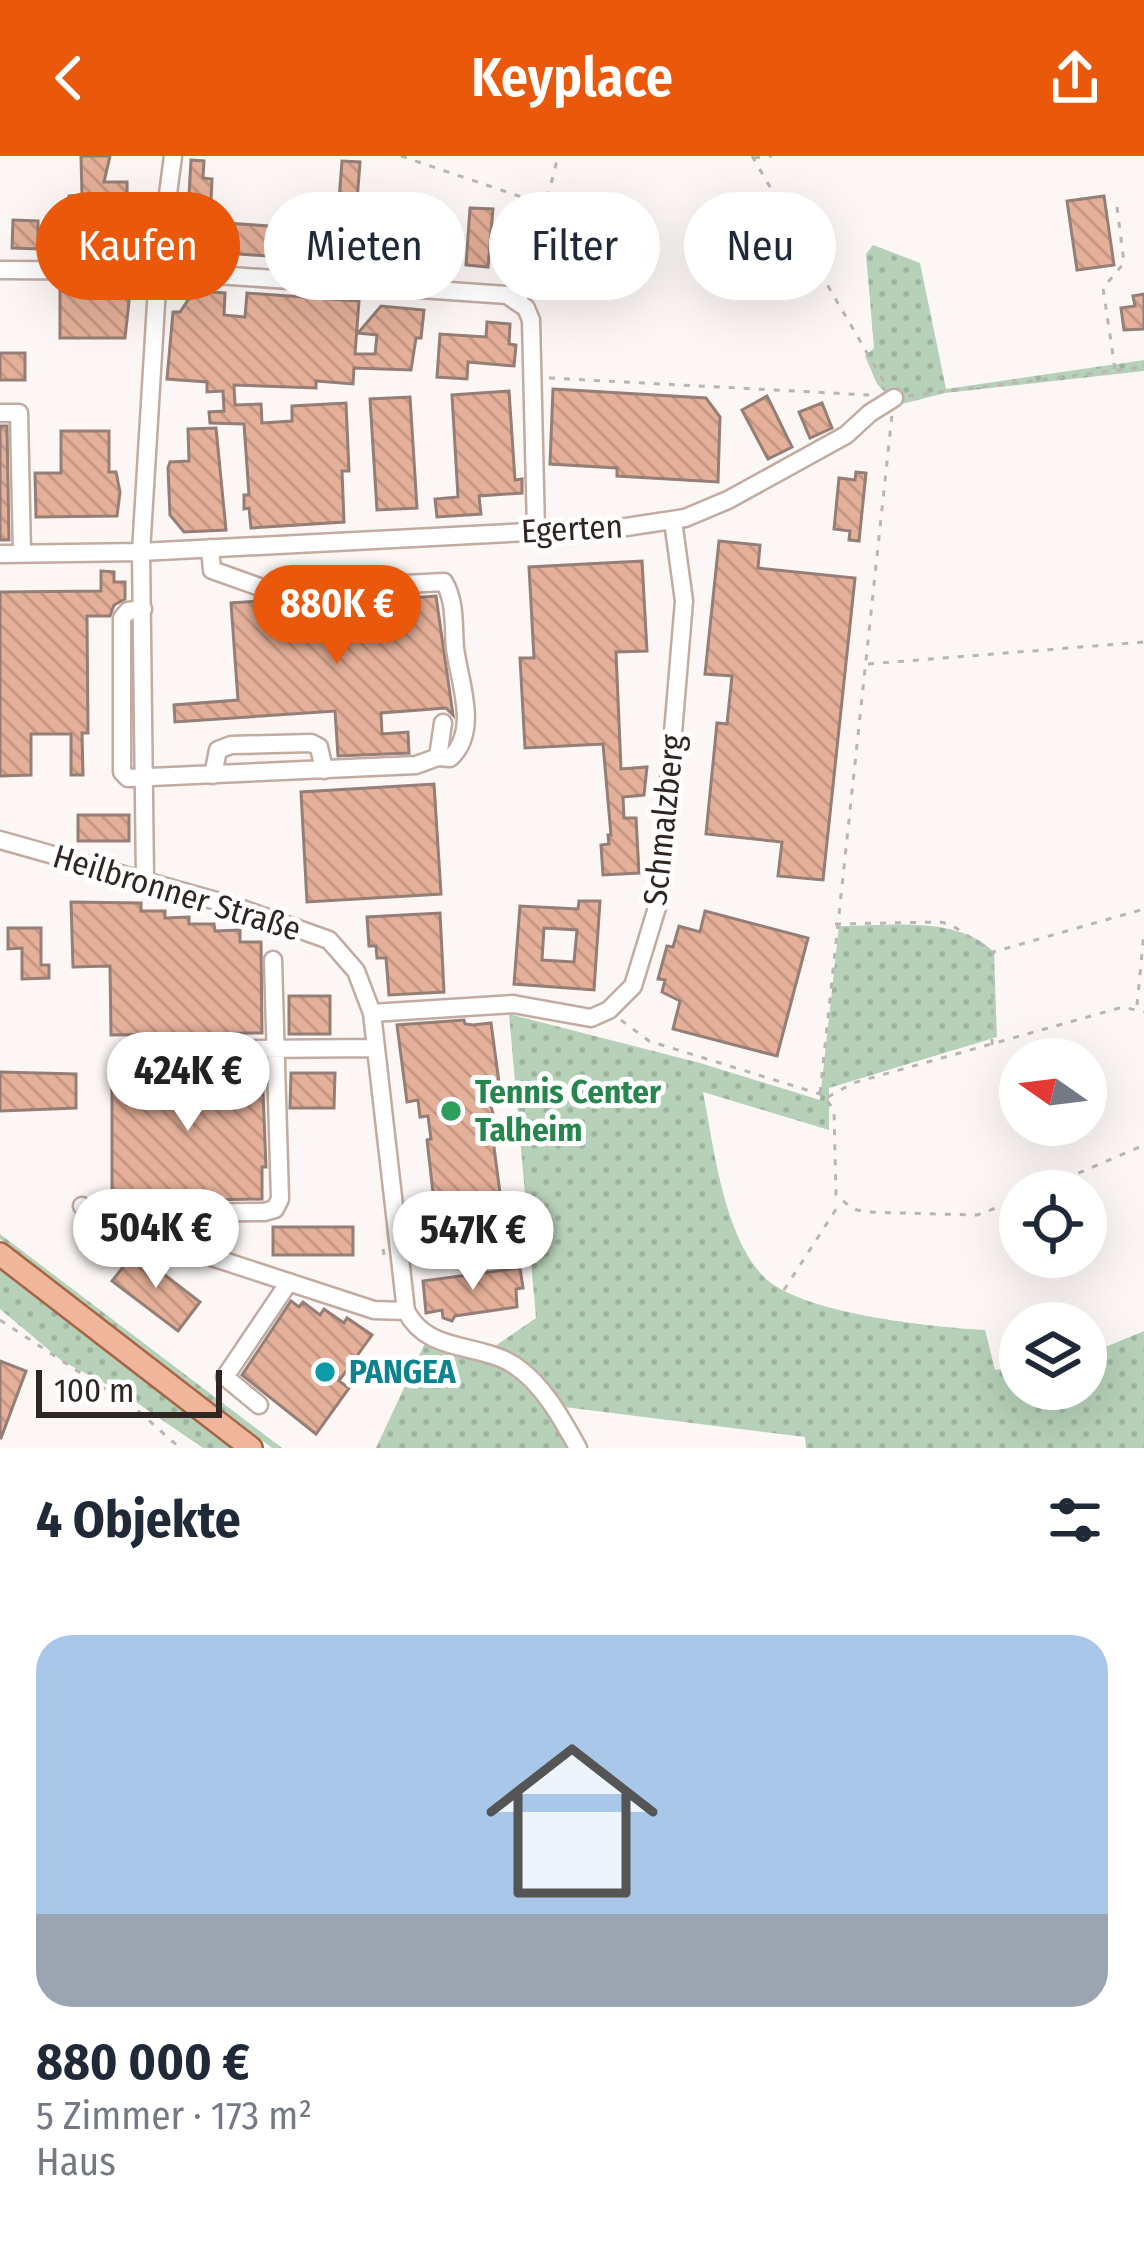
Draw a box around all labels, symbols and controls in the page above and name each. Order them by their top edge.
icon: back [36,45,102,111]
icon: share [1042,45,1108,111]
text: Keyplace [471,46,673,110]
chip: Kaufen [36,192,240,300]
chip: Mieten [264,192,465,300]
chip: Filter [489,192,660,300]
chip: Neu [684,192,836,300]
street label: Egerten [520,506,624,552]
pin: 880K € [239,565,435,667]
text: 880K € [280,581,394,627]
street label: Schmalzberg [635,732,693,907]
street label: Heilbronner Straße [48,836,306,950]
pin: 424K € [90,1032,286,1134]
north arrow [999,1038,1107,1146]
map controls [999,1038,1107,1410]
text: 424K € [134,1048,242,1094]
place label: Tennis Center Talheim [475,1072,662,1150]
marker: Tennis Center Talheim [438,1098,464,1124]
button: locate [999,1170,1107,1278]
pin: 504K € [58,1189,254,1291]
pin: 547K € [375,1191,571,1293]
text: 504K € [100,1205,212,1251]
text: 547K € [420,1207,526,1253]
button: layers [999,1302,1107,1410]
place label: PANGEA [349,1352,457,1392]
marker: PANGEA [312,1359,338,1385]
scale bar [36,1364,222,1417]
text: 100 m [54,1371,134,1411]
icon: filters [1042,1487,1108,1553]
text: 4 Objekte [36,1489,241,1551]
icon: home [464,1713,680,1929]
text: 880 000 € [36,2031,250,2093]
text: 5 Zimmer · 173 m² [36,2093,312,2139]
text: Haus [36,2139,116,2185]

